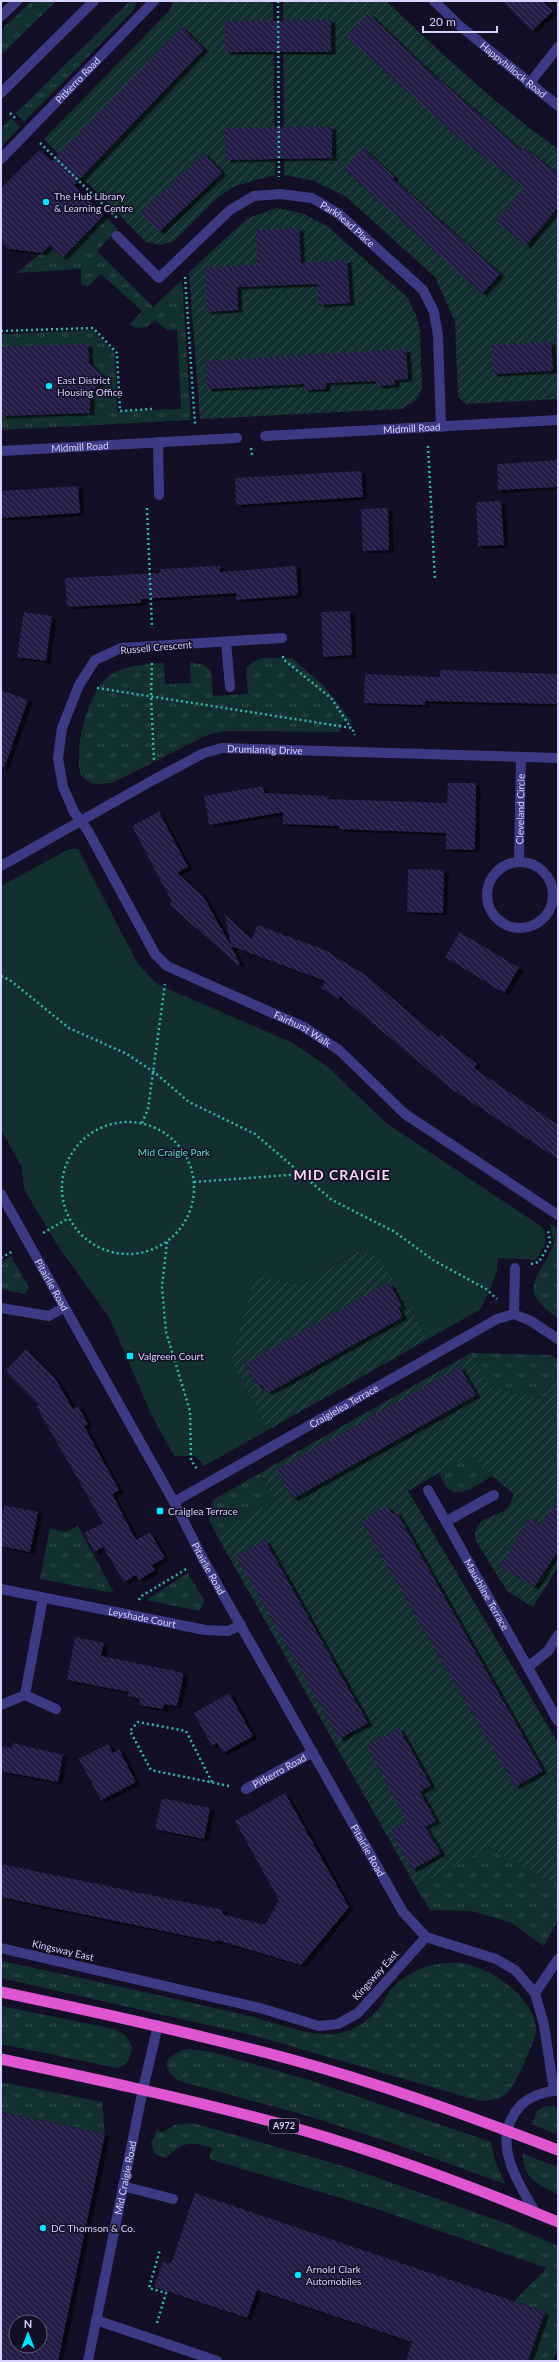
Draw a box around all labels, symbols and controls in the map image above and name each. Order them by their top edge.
scale bar [423,8,497,34]
text: 20 m [429,14,456,29]
street label: Happyhillock Road [478,39,549,100]
street label: Pitkerro Road [52,54,103,106]
place label: The Hub Library & Learning Centre [54,190,133,214]
marker: The Hub Library & Learning Centre [41,197,51,207]
street label: Parkhead Place [318,198,377,249]
place label: East District Housing Office [57,374,123,398]
marker: East District Housing Office [44,381,54,391]
street label: Midmill Road [383,420,441,436]
street label: Midmill Road [51,439,109,454]
street label: Russell Crescent [120,638,193,656]
street label: Drumlanrig Drive [227,742,303,756]
street label: Cleveland Circle [513,774,527,844]
street label: Fairhurst Walk [272,1008,334,1050]
park label: Mid Craigie Park [138,1146,211,1158]
district label: MID CRAIGIE [294,1166,390,1183]
street label: Pitairlie Road [33,1257,71,1313]
place label: Valgreen Court [138,1350,204,1362]
marker: Valgreen Court [125,1351,135,1361]
street label: Craigielea Terrace [307,1382,380,1430]
place label: Craiglea Terrace [168,1505,238,1517]
marker: Craiglea Terrace [155,1506,165,1516]
street label: Pitairlie Road [189,1540,228,1597]
street label: Mauchline Terrace [462,1557,512,1632]
street label: Leyshade Court [107,1605,177,1630]
street label: Pitkerro Road [250,1751,308,1790]
street label: Pitairlie Road [349,1822,388,1878]
street label: Kingsway East [31,1937,95,1963]
street label: Kingsway East [350,1947,401,2002]
road number: A972 [269,2119,299,2133]
street label: Mid Craigie Road [112,2140,138,2216]
place label: DC Thomson & Co. [51,2222,135,2234]
marker: DC Thomson & Co. [38,2223,48,2233]
place label: Arnold Clark Automobiles [306,2263,362,2287]
marker: Arnold Clark Automobiles [293,2270,303,2280]
north arrow [8,2314,48,2354]
text: N [24,2317,32,2330]

